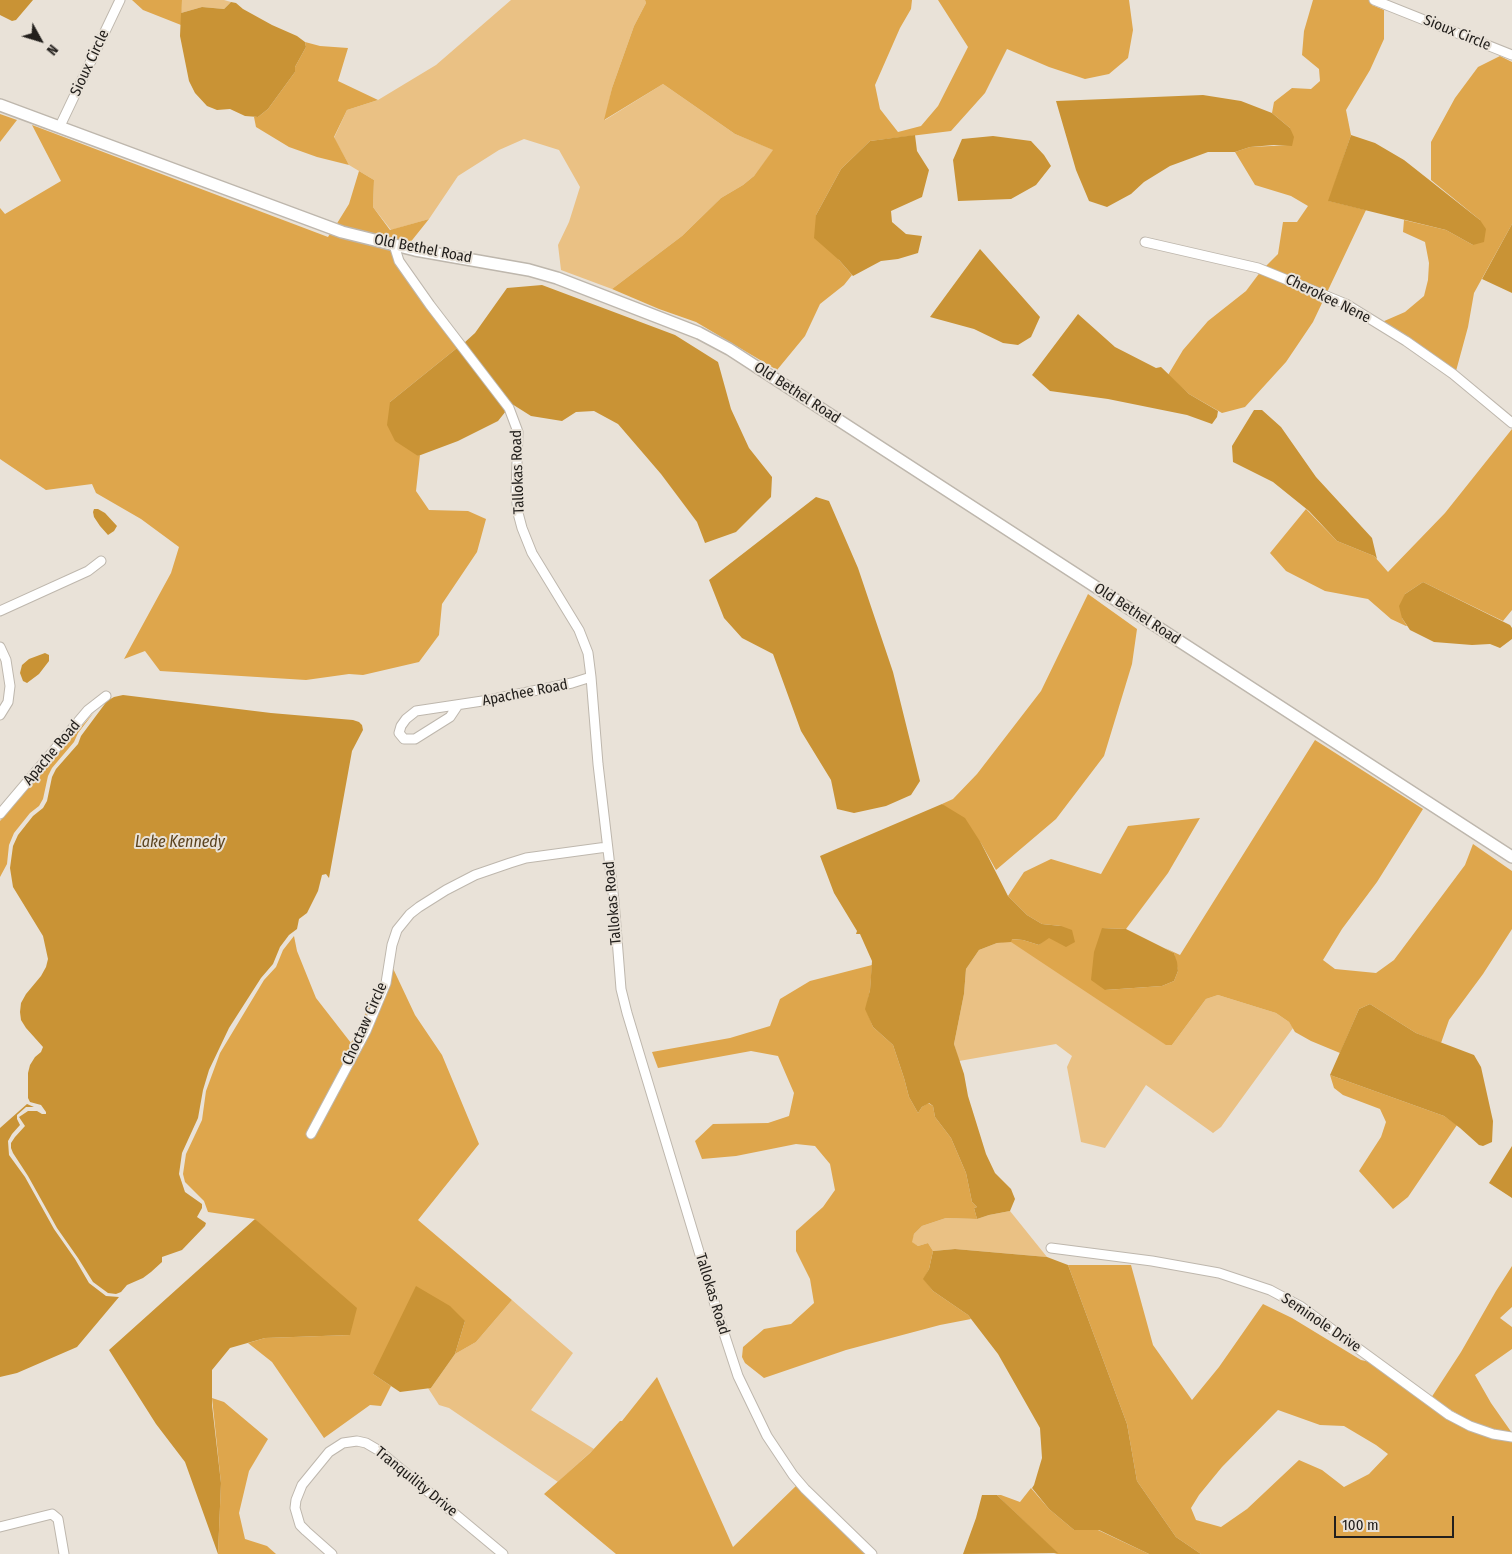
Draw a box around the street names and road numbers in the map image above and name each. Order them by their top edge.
street label: Sioux Circle [1421,11,1493,55]
street label: Sioux Circle [67,27,113,99]
street label: Old Bethel Road [373,231,473,267]
street label: Cherokee Nene [1282,271,1374,327]
street label: Old Bethel Road [750,358,844,428]
street label: Tallokas Road [508,430,528,514]
street label: Old Bethel Road [1090,579,1184,649]
street label: Apachee Road [481,676,569,710]
street label: Apache Road [20,717,84,789]
street label: Tallokas Road [600,860,626,946]
street label: Choctaw Circle [339,980,391,1068]
street label: Tallokas Road [691,1251,733,1337]
street label: Seminole Drive [1278,1290,1364,1356]
street label: Tranquility Drive [371,1443,461,1521]

